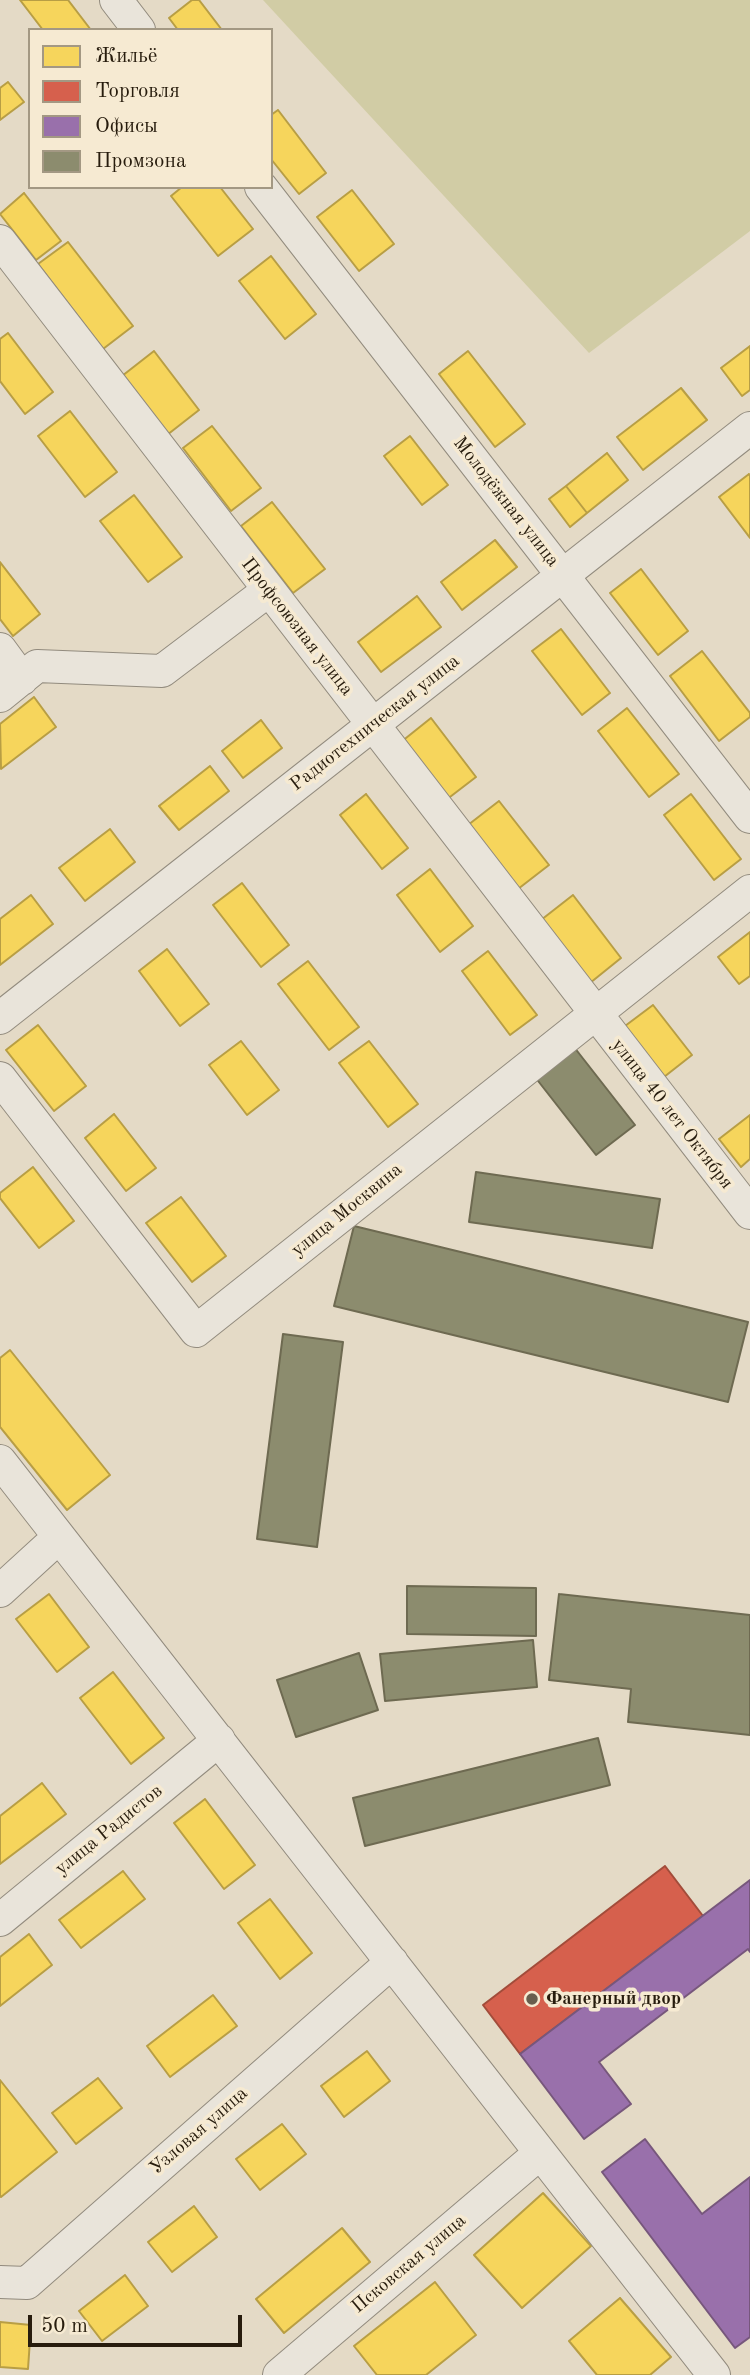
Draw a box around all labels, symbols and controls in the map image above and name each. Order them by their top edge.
legend [28,28,273,189]
text: Жильё [95,46,158,67]
text: Торговля [95,81,180,102]
text: Офисы [95,116,158,137]
text: Промзона [95,151,186,172]
street label: Молодёжная улица [448,432,564,572]
street label: Профсоюзная улица [236,553,358,701]
street label: Радиотехническая улица [286,650,464,796]
street label: улица 40 лет Октября [606,1034,738,1194]
street label: улица Москвина [287,1158,407,1262]
street label: улица Радистов [51,1780,167,1880]
place label: Фанерный двор [546,1988,681,2010]
marker: Фанерный двор [524,1991,540,2007]
street label: Узловая улица [145,2082,253,2180]
street label: Псковская улица [347,2210,471,2318]
scale bar [32,2302,245,2346]
text: 50 m [41,2316,88,2337]

